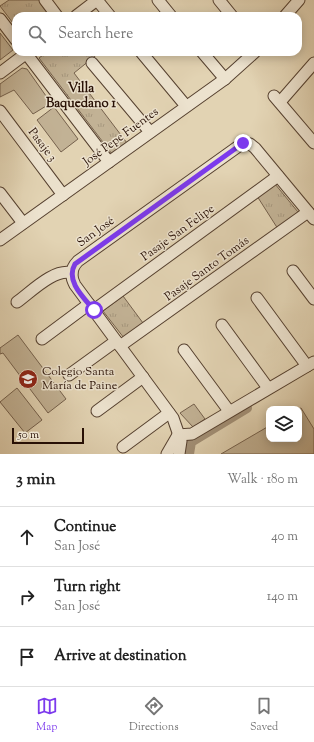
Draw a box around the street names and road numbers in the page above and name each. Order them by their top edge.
street label: José Pepe Fuentes [79,103,163,171]
street label: Pasaje 3 [23,124,61,166]
street label: Pasaje San Felipe [138,200,219,266]
street label: San José [73,212,119,252]
street label: Pasaje Santo Tomás [161,232,253,306]

